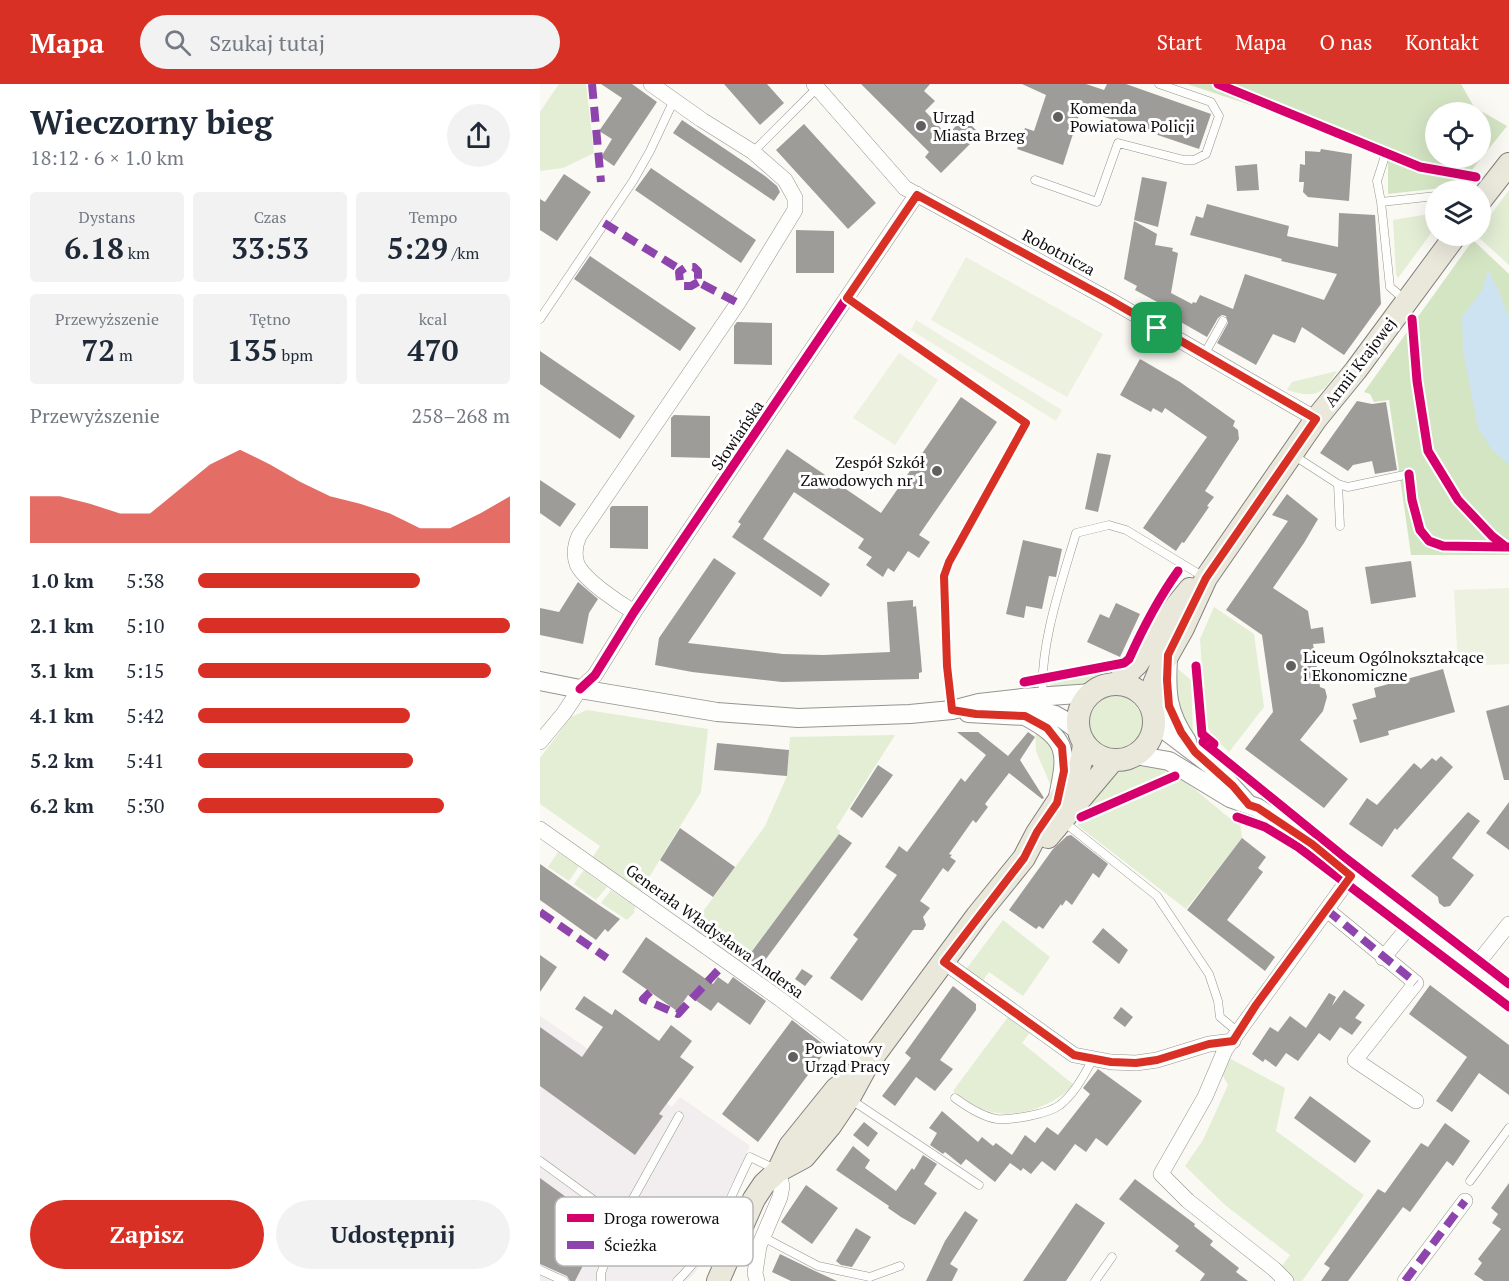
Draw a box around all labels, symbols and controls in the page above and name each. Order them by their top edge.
search box [140,15,560,69]
text: Mapa [30,24,104,61]
icon: search [161,26,194,59]
text: Szukaj tutaj [209,28,325,57]
text: Start [1157,28,1202,56]
text: Mapa [1235,28,1287,56]
text: O nas [1320,28,1372,56]
text: Kontakt [1405,28,1479,56]
place label: Komenda Powiatowa Policji [1070,97,1195,137]
text: Wieczorny bieg [30,100,273,143]
map controls [1425,102,1491,246]
button: locate [1425,102,1491,168]
button: share [447,104,510,167]
place label: Urząd Miasta Brzeg [933,106,1025,146]
marker: Komenda Powiatowa Policji [1051,110,1065,124]
marker: Urząd Miasta Brzeg [914,119,928,133]
text: 18:12 · 6 × 1.0 km [30,144,184,171]
button: layers [1425,180,1491,246]
text: Dystans [79,206,135,228]
text: Czas [254,206,286,228]
text: Tempo [409,206,457,228]
street label: Robotnicza [1019,224,1099,280]
text: 6.18 [64,228,124,268]
text: 33:53 [231,228,309,268]
text: 5:29 [387,228,448,268]
text: km [124,242,150,264]
text: /km [448,242,479,264]
pin [1131,302,1182,353]
text: Przewyższenie [55,308,159,330]
text: Tętno [249,308,291,330]
text: kcal [419,308,447,330]
icon: arrive [1140,311,1173,344]
street label: Armii Krajowej [1319,313,1401,411]
text: 72 [81,330,115,370]
text: 135 [227,330,278,370]
text: 470 [408,330,458,370]
text: m [115,344,133,366]
text: bpm [278,344,313,366]
street label: Słowiańska [706,396,768,474]
text: Przewyższenie [30,402,160,429]
text: 258–268 m [411,402,510,429]
place label: Zespół Szkół Zawodowych nr 1 [801,451,925,491]
marker: Zespół Szkół Zawodowych nr 1 [930,464,944,478]
text: 1.0 km [30,567,94,594]
text: 5:38 [126,567,165,594]
text: 2.1 km [30,612,94,639]
text: 5:10 [126,612,165,639]
place label: Liceum Ogólnokształcące i Ekonomiczne [1303,646,1484,686]
text: 3.1 km [30,657,94,684]
text: 5:15 [126,657,165,684]
marker: Liceum Ogólnokształcące i Ekonomiczne [1284,659,1298,673]
text: 4.1 km [30,702,94,729]
text: 5:42 [126,702,165,729]
text: 5.2 km [30,747,94,774]
text: 5:41 [126,747,165,774]
text: 6.2 km [30,792,94,819]
text: 5:30 [126,792,165,819]
street label: Generała Władysława Andersa [621,859,809,1003]
place label: Powiatowy Urząd Pracy [805,1037,891,1077]
marker: Powiatowy Urząd Pracy [786,1050,800,1064]
legend [555,1197,753,1266]
button: Zapisz [30,1200,264,1269]
button: Udostępnij [276,1200,510,1269]
text: Droga rowerowa [604,1207,720,1229]
text: Ścieżka [604,1234,657,1256]

